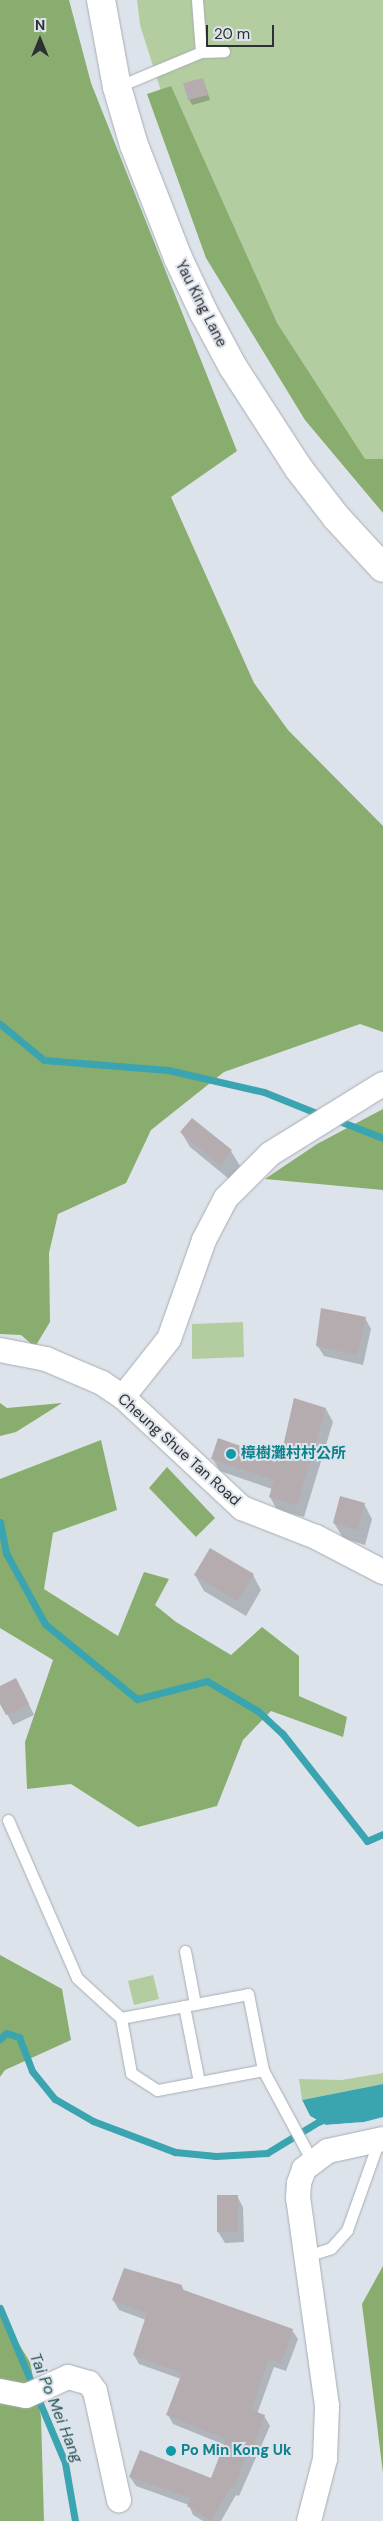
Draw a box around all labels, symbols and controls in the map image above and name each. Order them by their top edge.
north arrow [15,15,65,65]
scale bar [208,15,276,47]
text: N [35,16,45,34]
text: 20 m [214,24,250,44]
street label: Yau King Lane [171,258,231,350]
street label: Cheung Shue Tan Road [114,1390,244,1510]
place label: 樟樹灘村村公所 [241,1445,346,1463]
marker: 樟樹灘村村公所 [225,1448,237,1460]
water label: Tai Po Mei Hang [25,2350,87,2466]
place label: Po Min Kong Uk [181,2442,292,2460]
marker: Po Min Kong Uk [165,2445,177,2457]

